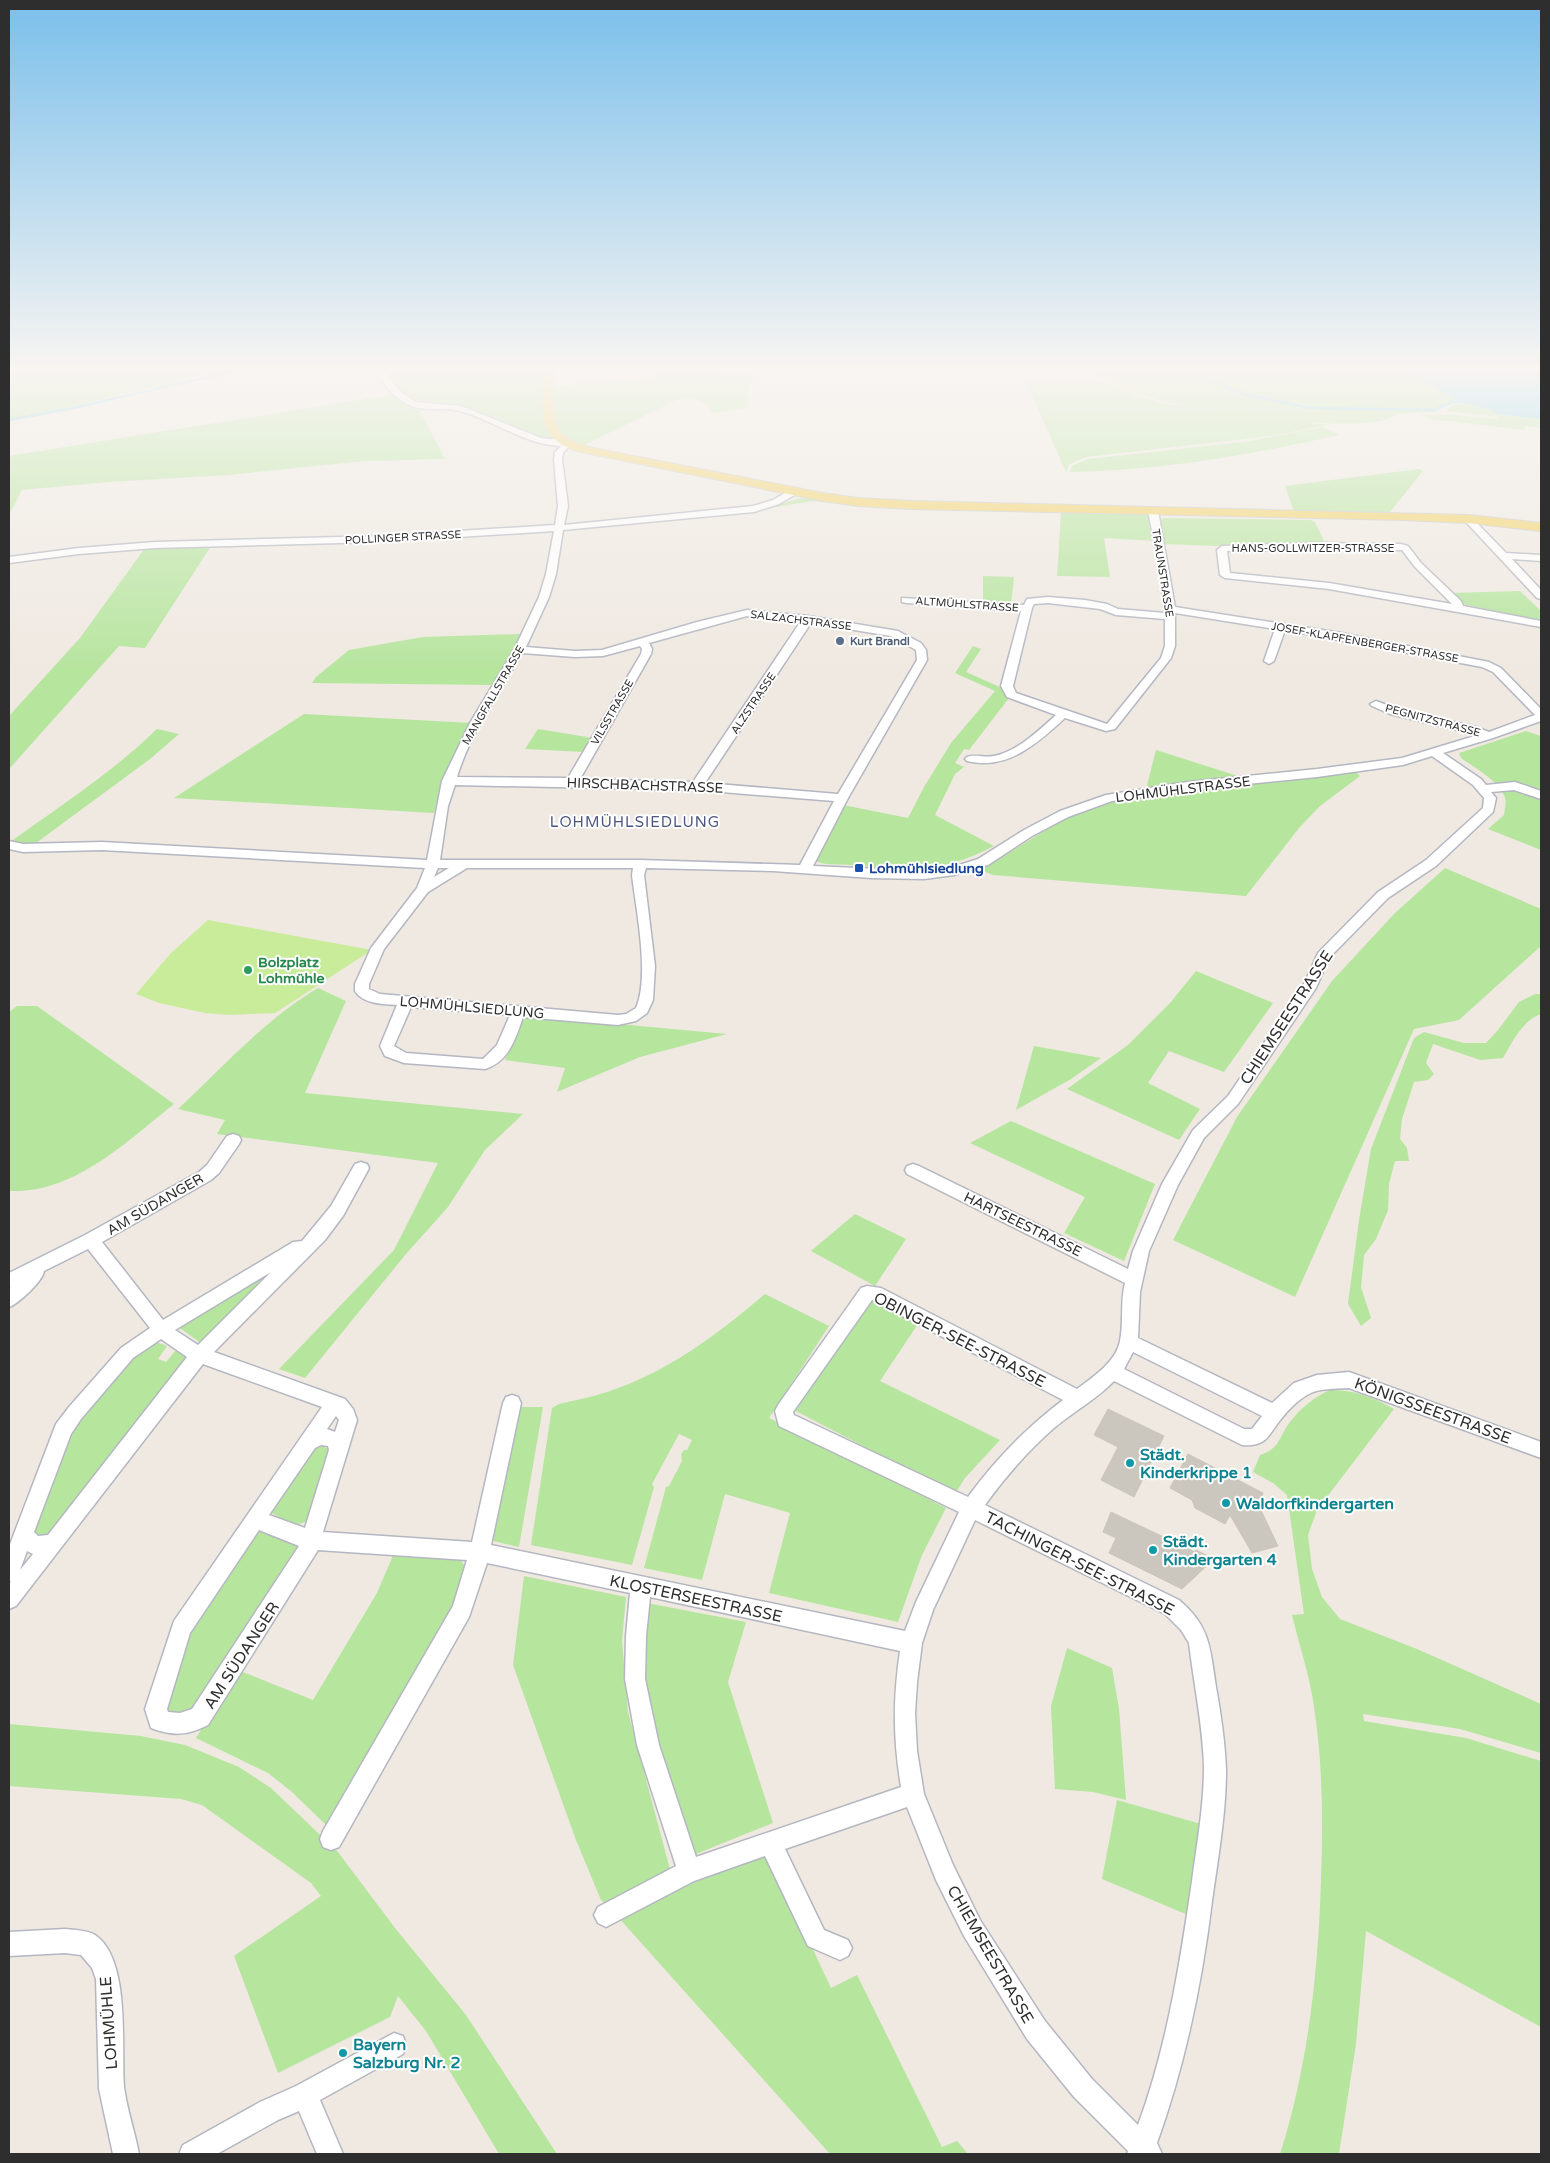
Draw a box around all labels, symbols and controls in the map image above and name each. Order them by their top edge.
street label: POLLINGER STRASSE [344,528,462,547]
street label: TRAUNSTRASSE [1149,528,1176,618]
street label: HANS-GOLLWITZER-STRASSE [1232,542,1394,555]
street label: ALTMÜHLSTRASSE [915,594,1019,615]
street label: SALZACHSTRASSE [750,608,852,633]
street label: JOSEF-KLAPFENBERGER-STRASSE [1270,620,1460,665]
marker: Kurt Brandl [834,635,846,647]
place label: Kurt Brandl [850,635,910,648]
street label: MANGFALLSTRASSE [460,643,527,747]
street label: ALZSTRASSE [728,670,779,736]
street label: VILSSTRASSE [588,677,636,747]
street label: PEGNITZSTRASSE [1384,702,1482,739]
street label: LOHMÜHLSTRASSE [1115,773,1252,806]
street label: HIRSCHBACHSTRASSE [566,774,724,797]
district label: LOHMÜHLSIEDLUNG [550,813,720,831]
place label: Lohmühlsiedlung [869,860,984,877]
marker: Lohmühlsiedlung [853,862,865,874]
street label: CHIEMSEESTRASSE [1236,947,1338,1088]
place label: Bolzplatz Lohmühle [258,954,324,987]
marker: Bolzplatz Lohmühle [242,964,254,976]
street label: LOHMÜHLSIEDLUNG [399,993,545,1022]
street label: AM SÜDANGER [104,1170,206,1239]
street label: HARTSEESTRASSE [961,1188,1085,1260]
street label: OBINGER-SEE-STRASSE [870,1288,1049,1392]
street label: KÖNIGSSEESTRASSE [1352,1373,1514,1449]
place label: Städt. Kinderkrippe 1 [1140,1445,1252,1483]
marker: Städt. Kinderkrippe 1 [1124,1457,1136,1469]
place label: Waldorfkindergarten [1236,1494,1394,1514]
marker: Waldorfkindergarten [1220,1497,1232,1509]
street label: TACHINGER-SEE-STRASSE [982,1507,1178,1620]
place label: Städt. Kindergarten 4 [1163,1532,1277,1570]
marker: Städt. Kindergarten 4 [1147,1544,1159,1556]
street label: KLOSTERSEESTRASSE [608,1571,784,1627]
street label: AM SÜDANGER [200,1598,284,1713]
street label: CHIEMSEESTRASSE [942,1882,1038,2027]
street label: LOHMÜHLE [96,1976,122,2070]
place label: Bayern Salzburg Nr. 2 [353,2035,461,2073]
marker: Bayern Salzburg Nr. 2 [337,2047,349,2059]

